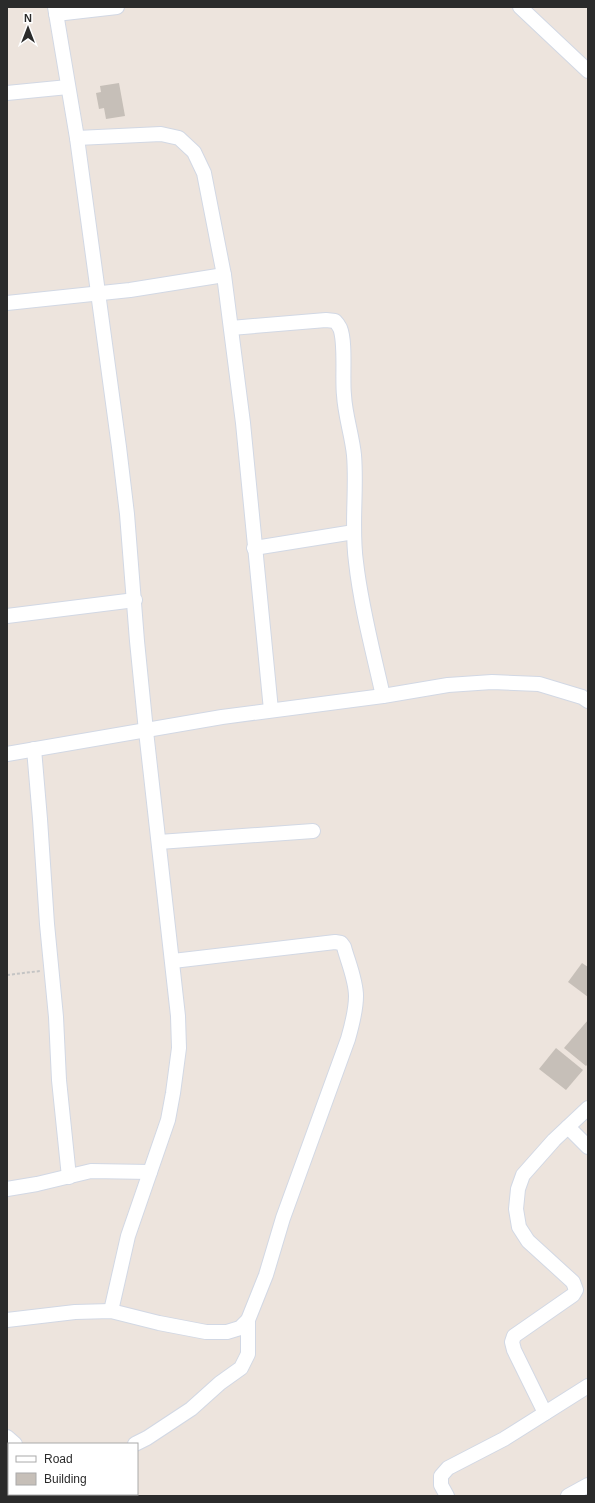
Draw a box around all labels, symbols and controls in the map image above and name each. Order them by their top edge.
north arrow [8,8,48,48]
text: N [24,12,32,24]
legend [8,1443,138,1495]
text: Road [44,1452,73,1466]
text: Building [44,1472,87,1486]

